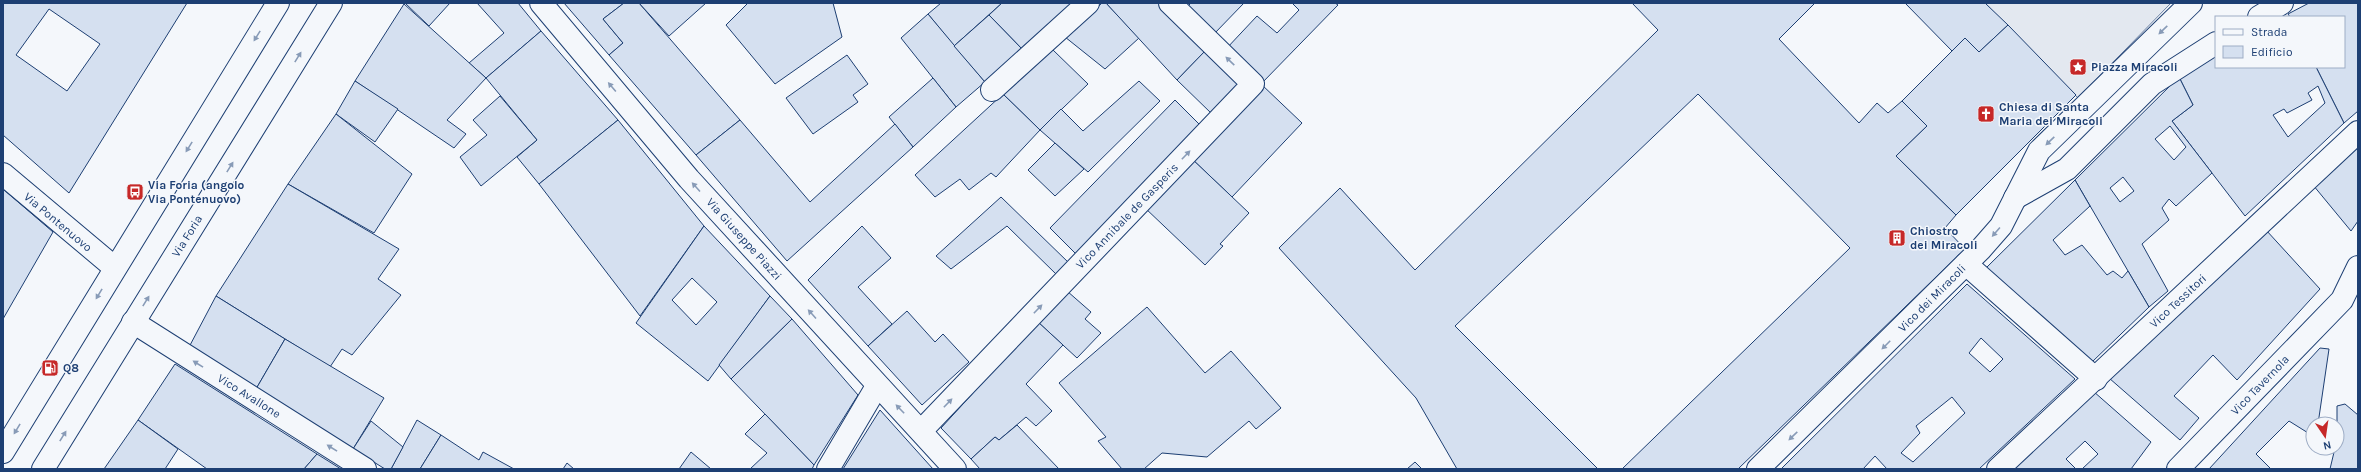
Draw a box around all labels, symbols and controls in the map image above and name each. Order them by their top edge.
legend [2215,16,2345,68]
one-way arrow [2158,25,2168,35]
text: Strada [2251,25,2287,39]
one-way arrow [254,30,261,42]
text: Edificio [2251,45,2292,59]
one-way arrow [294,52,302,62]
one-way arrow [1225,56,1235,66]
place icon: Piazza Miracoli [2068,57,2088,77]
place label: Piazza Miracoli [2091,60,2178,74]
one-way arrow [608,82,617,93]
place label: Chiesa di Santa Maria dei Miracoli [1999,100,2103,128]
church icon: Chiesa di Santa Maria dei Miracoli [1976,104,1996,124]
one-way arrow [2045,136,2055,146]
one-way arrow [186,141,193,153]
one-way arrow [1181,150,1190,159]
street label: Vico Annibale de Gasperis [1073,160,1181,272]
one-way arrow [226,161,233,173]
place label: Via Foria (angolo Via Pontenuovo) [148,178,245,206]
bus stop icon: Via Foria (angolo Via Pontenuovo) [125,182,145,202]
one-way arrow [692,182,701,191]
street label: Via Pontenuovo [21,189,95,255]
street label: Via Giuseppe Piazzi [703,195,785,283]
street label: Via Foria [169,212,205,260]
place label: Chiostro dei Miracoli [1910,224,1978,252]
one-way arrow [1992,227,2001,237]
building icon: Chiostro dei Miracoli [1887,228,1907,248]
street label: Vico dei Miracoli [1895,261,1969,335]
street label: Vico Tessitori [2147,271,2209,331]
one-way arrow [95,288,103,299]
one-way arrow [142,296,150,306]
one-way arrow [1033,304,1043,314]
one-way arrow [807,309,816,319]
one-way arrow [1881,340,1891,350]
street label: Vico Tavernola [2228,352,2292,418]
fuel station icon: Q8 [40,358,60,378]
one-way arrow [192,360,204,367]
place label: Q8 [63,361,79,375]
street label: Vico Avallone [215,371,283,421]
one-way arrow [943,398,953,408]
one-way arrow [895,404,905,414]
north arrow [2305,416,2345,456]
one-way arrow [14,423,21,434]
one-way arrow [60,430,67,442]
one-way arrow [1788,431,1798,441]
text: N [2322,438,2332,452]
one-way arrow [327,444,337,452]

